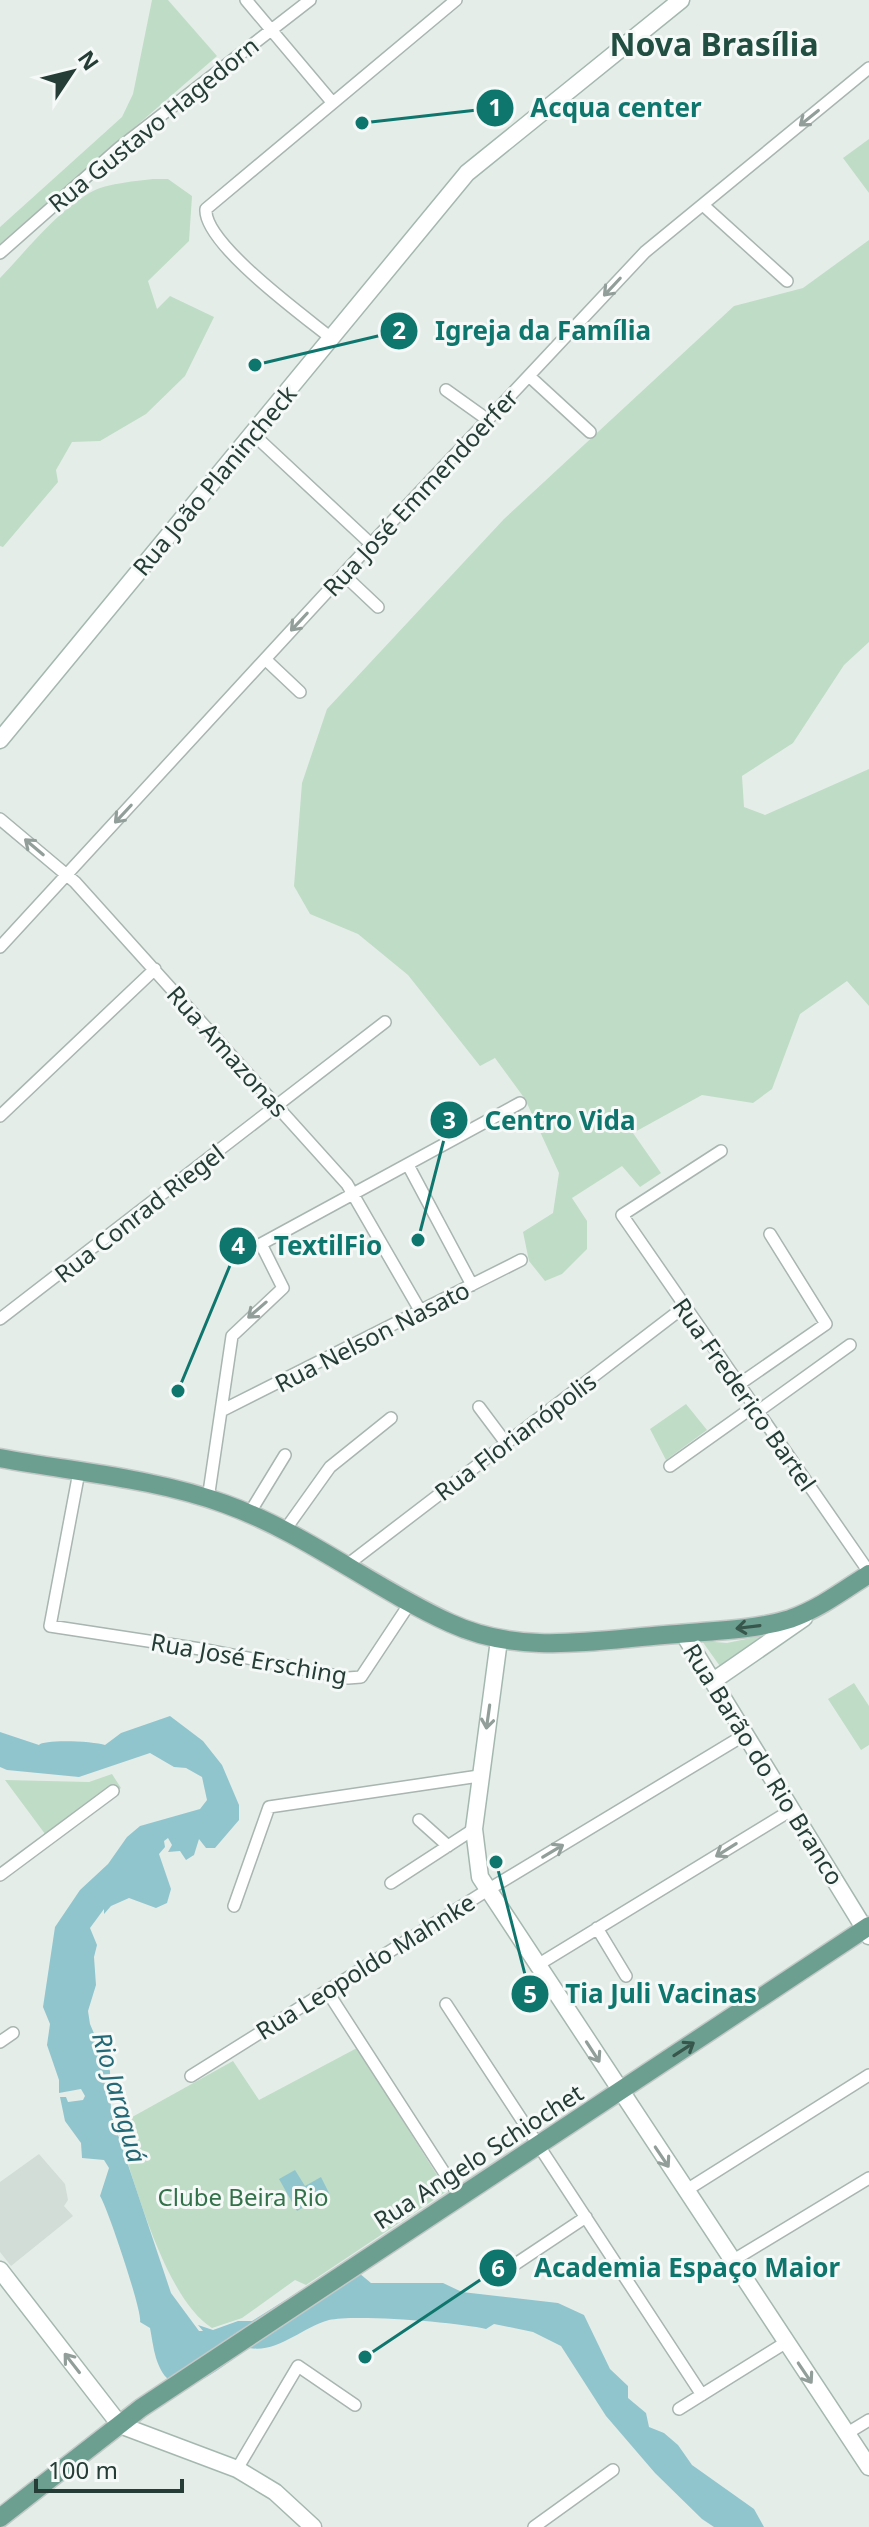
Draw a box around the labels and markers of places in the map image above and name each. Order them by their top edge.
callout: Acqua center [475,83,718,133]
callout: Igreja da Família [379,306,667,356]
callout: Centro Vida [429,1095,652,1145]
callout: TextilFio [218,1221,398,1271]
callout: Tia Juli Vacinas [510,1969,773,2019]
callout: Academia Espaço Maior [478,2243,856,2293]

